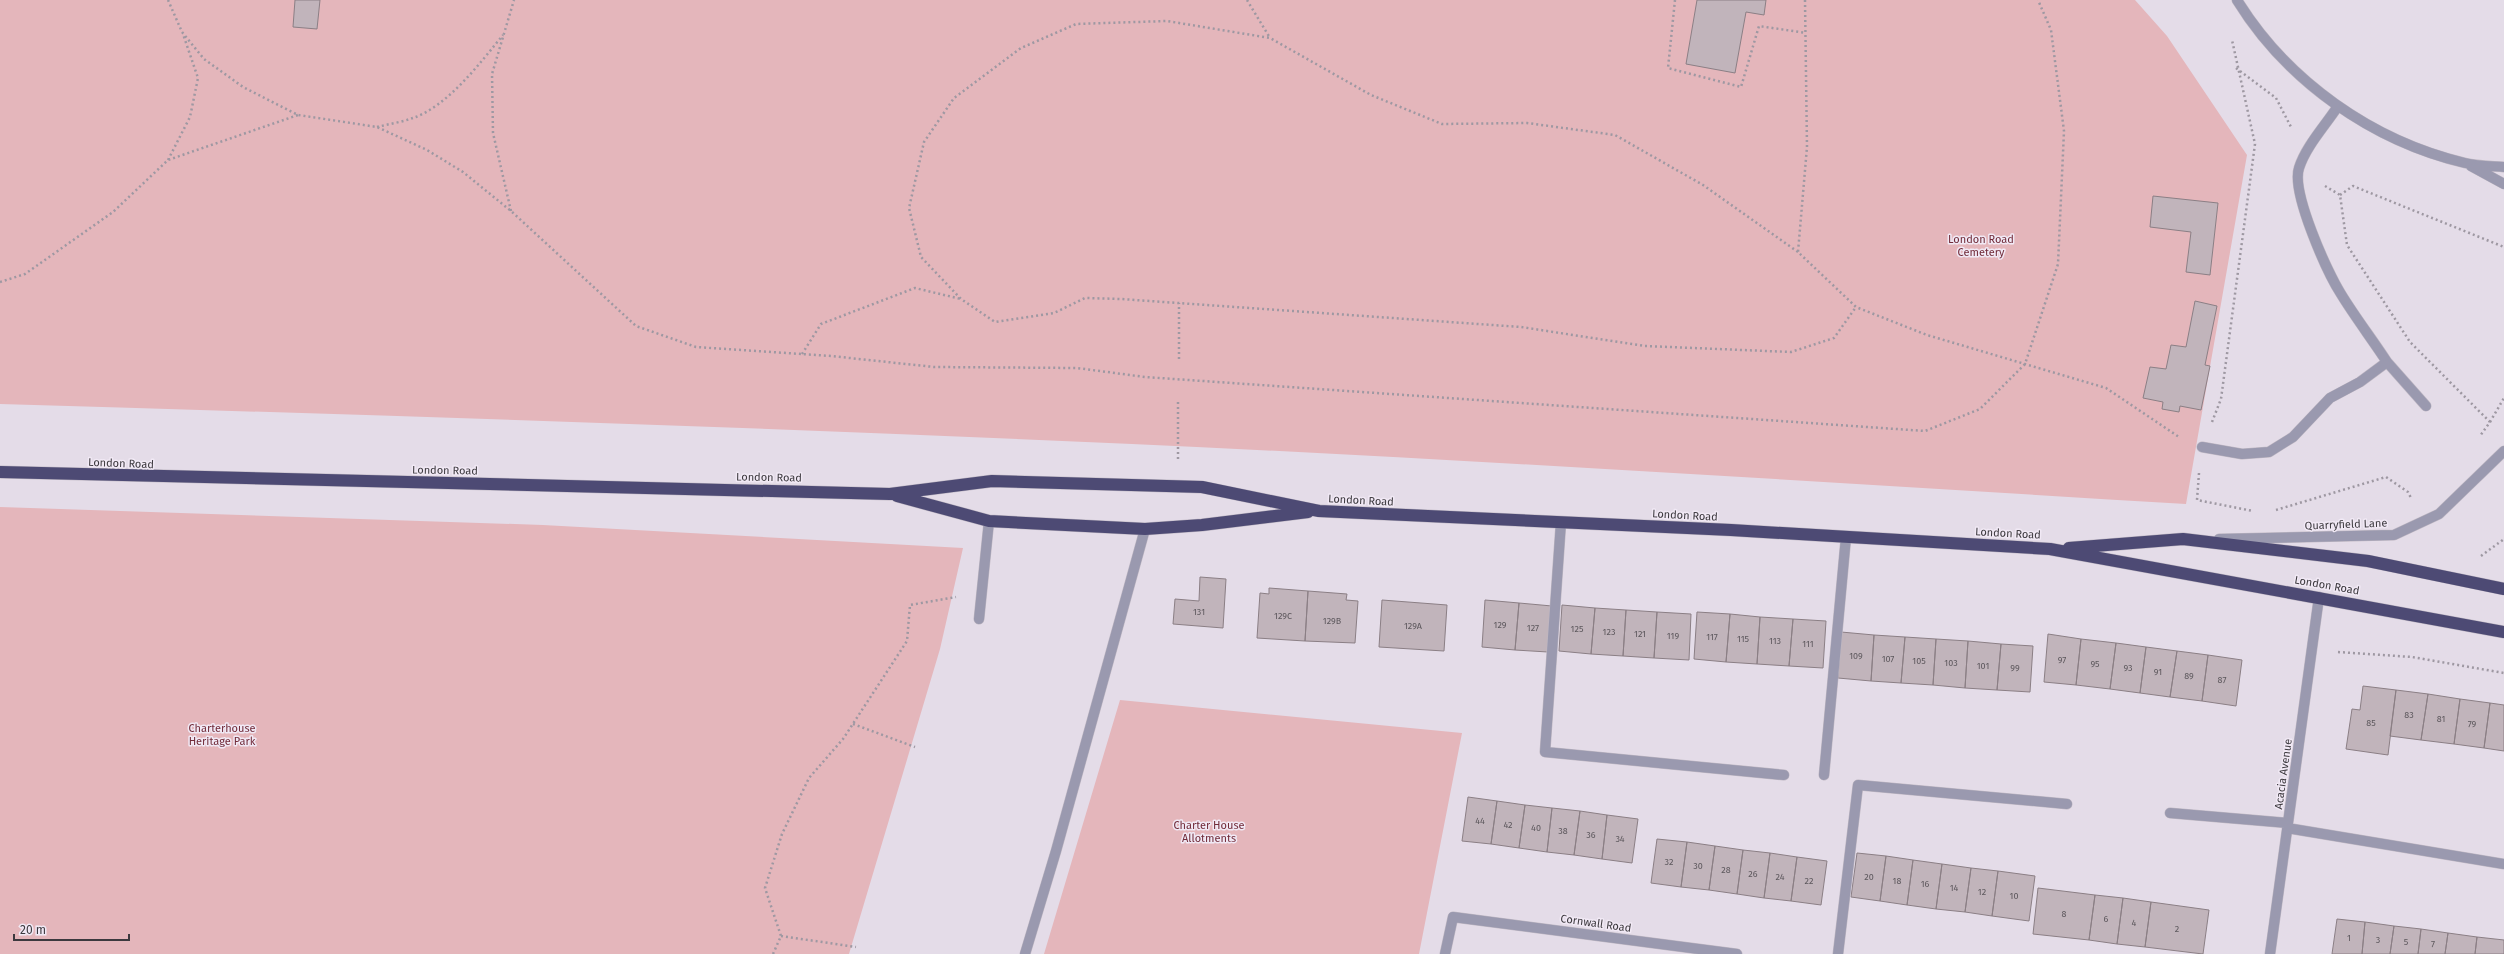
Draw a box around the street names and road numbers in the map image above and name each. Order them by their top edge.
street label: London Road [88,456,154,471]
street label: London Road [412,463,478,478]
street label: London Road [736,470,802,485]
street label: London Road [1328,492,1394,509]
street label: London Road [1652,507,1718,524]
street label: Quarryfield Lane [2304,517,2388,532]
street label: London Road [1975,525,2041,542]
street label: London Road [2293,573,2360,598]
street label: Acacia Avenue [2272,738,2295,810]
street label: Cornwall Road [1560,912,1632,935]

